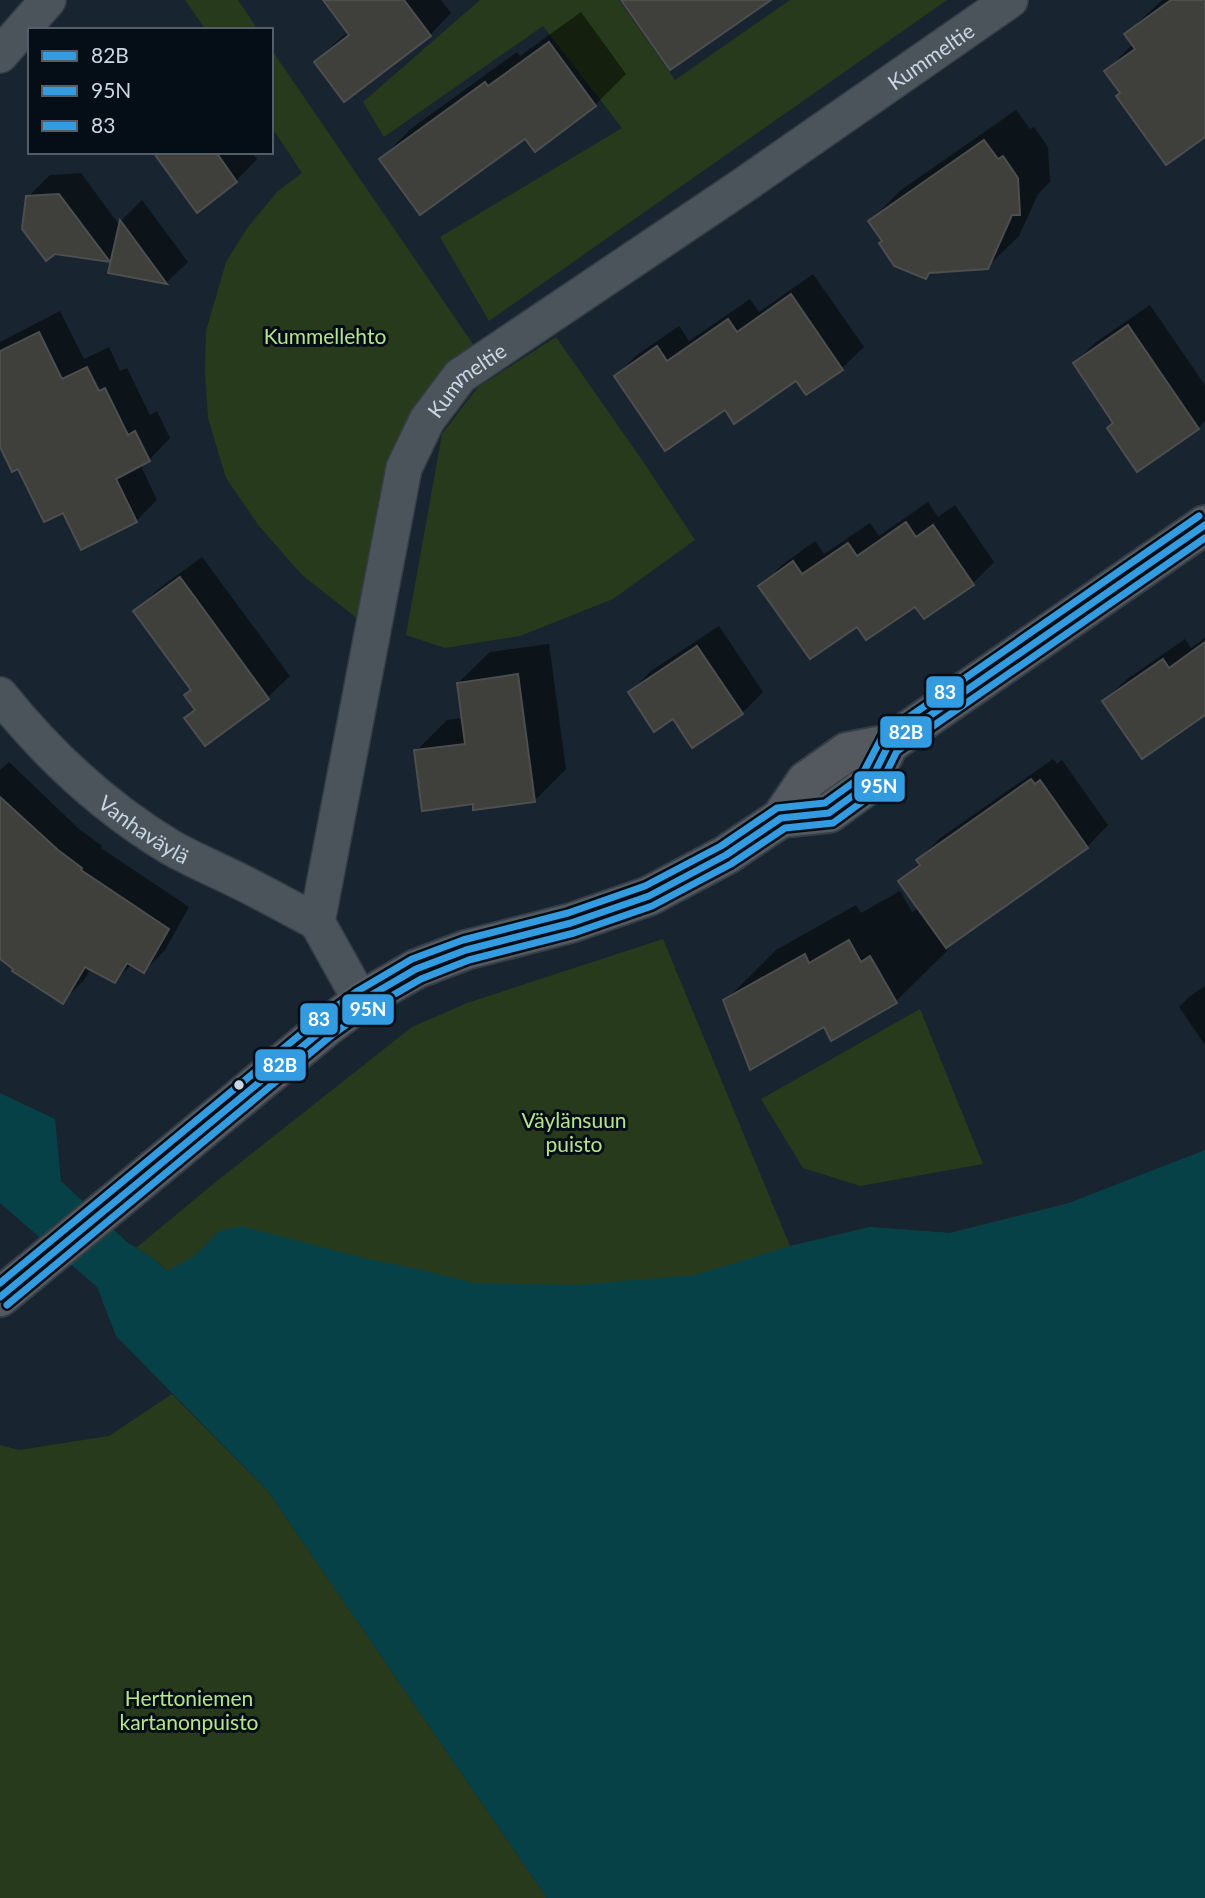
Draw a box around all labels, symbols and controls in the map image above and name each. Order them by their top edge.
street label: Kummeltie [882,17,978,94]
legend [28,28,273,154]
text: 82B [91,42,129,67]
text: 95N [91,77,131,102]
text: 83 [91,112,115,137]
park label: Kummellehto [264,323,386,348]
street label: Kummeltie [421,337,510,422]
line badge: 83 [925,675,965,709]
text: 83 [934,680,956,703]
line badge: 82B [879,715,933,749]
text: 82B [889,720,923,743]
line badge: 95N [853,770,906,803]
text: 95N [861,774,897,797]
street label: Vanhaväylä [94,789,194,868]
line badge: 95N [341,993,395,1026]
text: 95N [350,997,386,1020]
line badge: 83 [299,1002,339,1036]
text: 83 [308,1007,330,1030]
line badge: 82B [254,1048,307,1082]
text: 82B [263,1053,297,1076]
unlabelled marker [232,1078,246,1092]
park label: Väylänsuun puisto [521,1107,627,1156]
park label: Herttoniemen kartanonpuisto [119,1685,259,1734]

